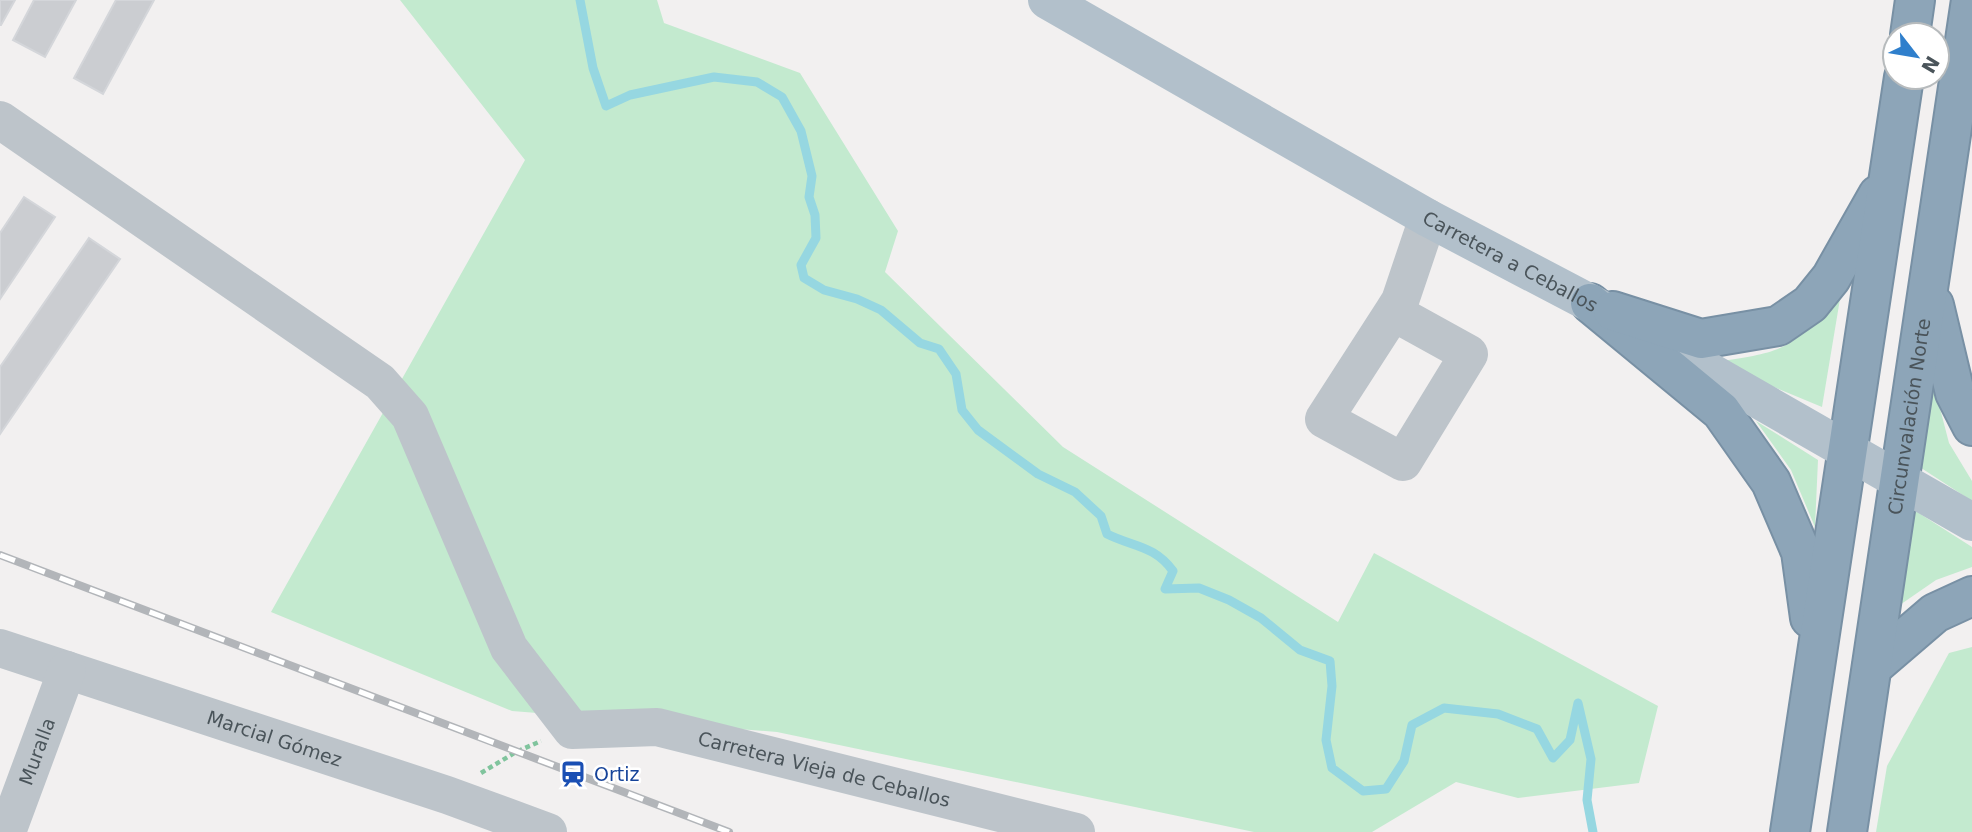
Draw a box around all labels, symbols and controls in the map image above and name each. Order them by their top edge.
north arrow [1881,21,1951,91]
text: N [1917,52,1944,77]
street label: Carretera a Ceballos [1419,206,1602,316]
street label: Circunvalación Norte [1883,317,1934,516]
street label: Marcial Gómez [204,706,345,771]
street label: Muralla [14,715,59,788]
street label: Carretera Vieja de Ceballos [696,727,953,811]
station icon: Ortiz [558,759,588,789]
place label: Ortiz [594,763,639,785]

